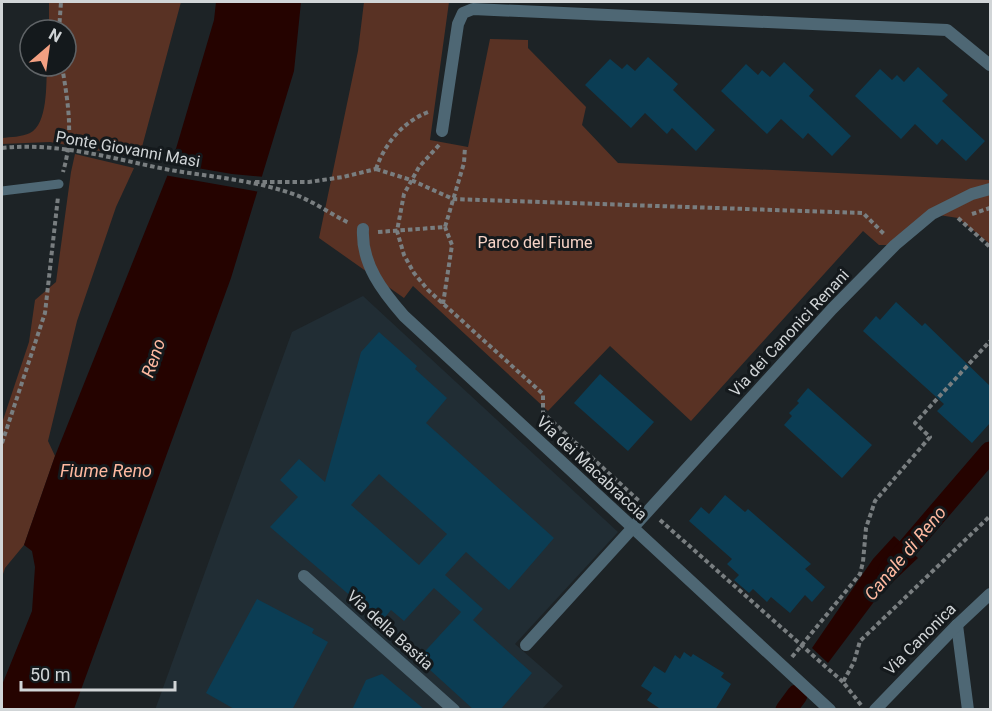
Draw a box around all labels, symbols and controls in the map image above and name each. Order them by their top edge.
north arrow [18,18,78,78]
text: N [45,24,65,46]
street label: Ponte Giovanni Masi [54,127,202,171]
park label: Parco del Fiume [478,233,592,252]
street label: Via dei Canonici Renani [725,266,853,400]
water label: Reno [137,336,169,380]
street label: Via dei Macabraccia [533,412,651,524]
water label: Fiume Reno [60,460,152,481]
water label: Canale di Reno [860,502,950,604]
street label: Via della Bastia [343,586,437,674]
street label: Via Canonica [880,599,960,679]
scale bar [21,654,176,692]
text: 50 m [30,664,70,685]

